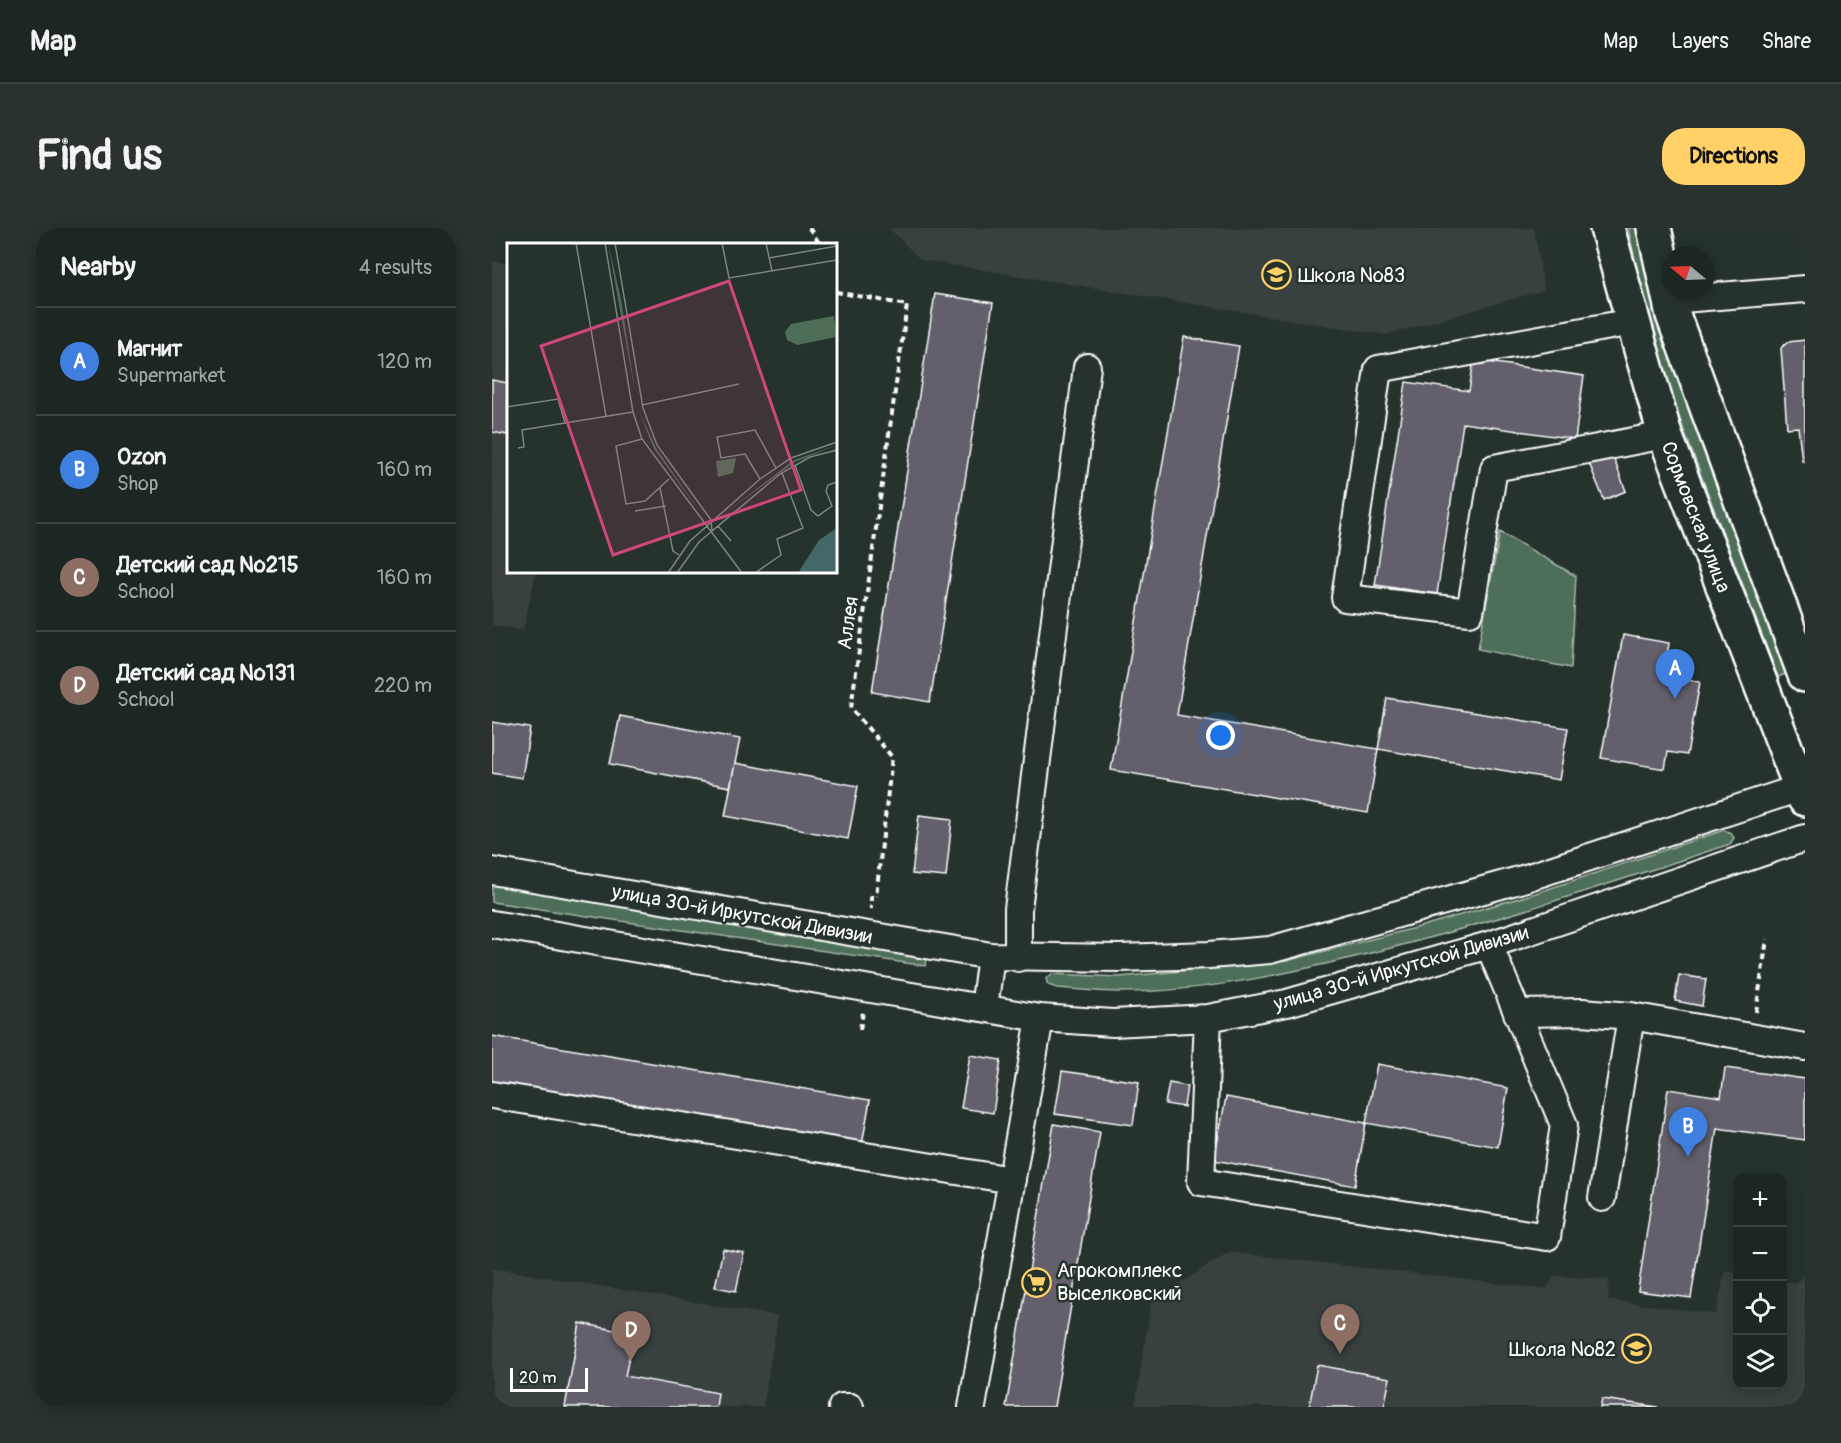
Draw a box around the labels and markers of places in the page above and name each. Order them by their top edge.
school or university icon: Школа №83 [1261,259,1293,291]
place label: Школа №83 [1298,263,1405,288]
pin: A [1656,650,1694,699]
pin: B [1668,1108,1708,1157]
place label: Агрокомплекс Выселковский [1057,1258,1182,1306]
supermarket icon: Агрокомплекс Выселковский [1020,1266,1052,1298]
pin: C [1320,1304,1360,1354]
pin: D [612,1312,650,1361]
school or university icon: Школа №82 [1621,1333,1653,1365]
place label: Школа №82 [1509,1337,1616,1362]

